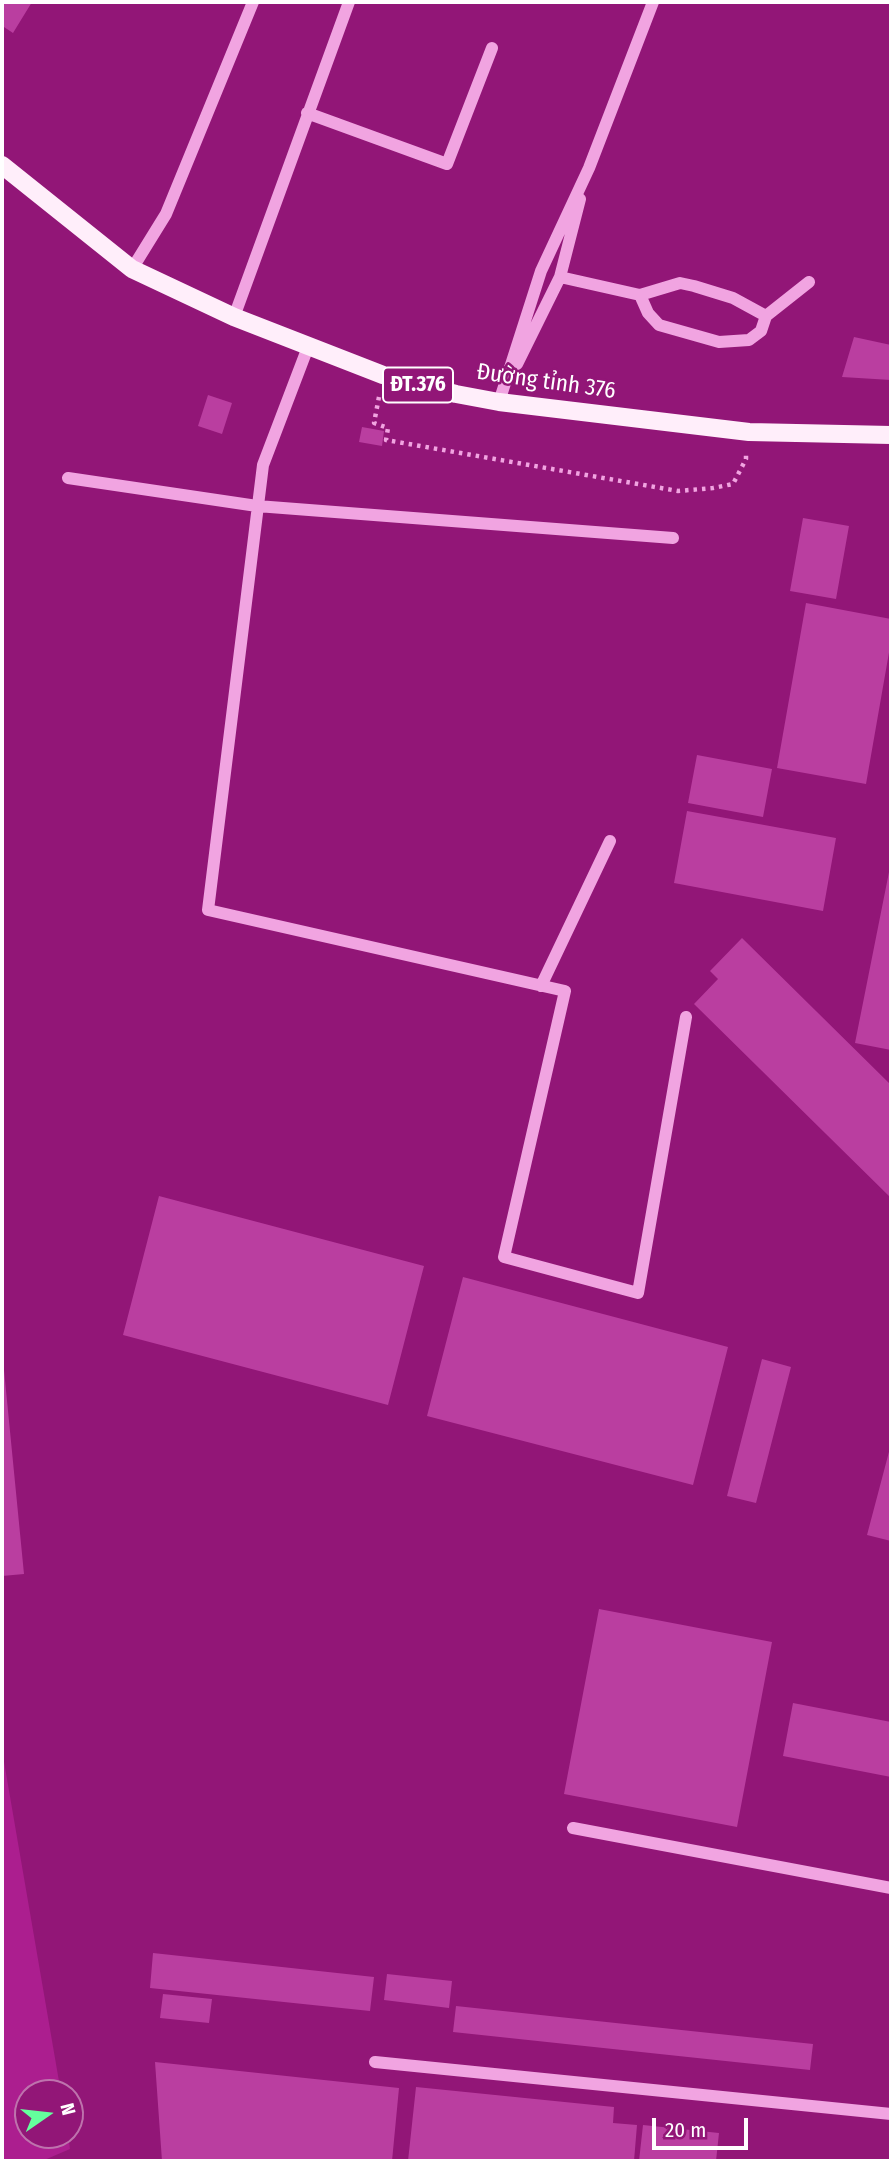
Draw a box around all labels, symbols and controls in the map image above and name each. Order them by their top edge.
street label: Đường tỉnh 376 [475,359,617,405]
road number: ĐT.376 [383,368,453,402]
north arrow [14,2079,84,2149]
text: N [55,2101,80,2118]
scale bar [655,2104,751,2148]
text: 20 m [665,2117,706,2143]

